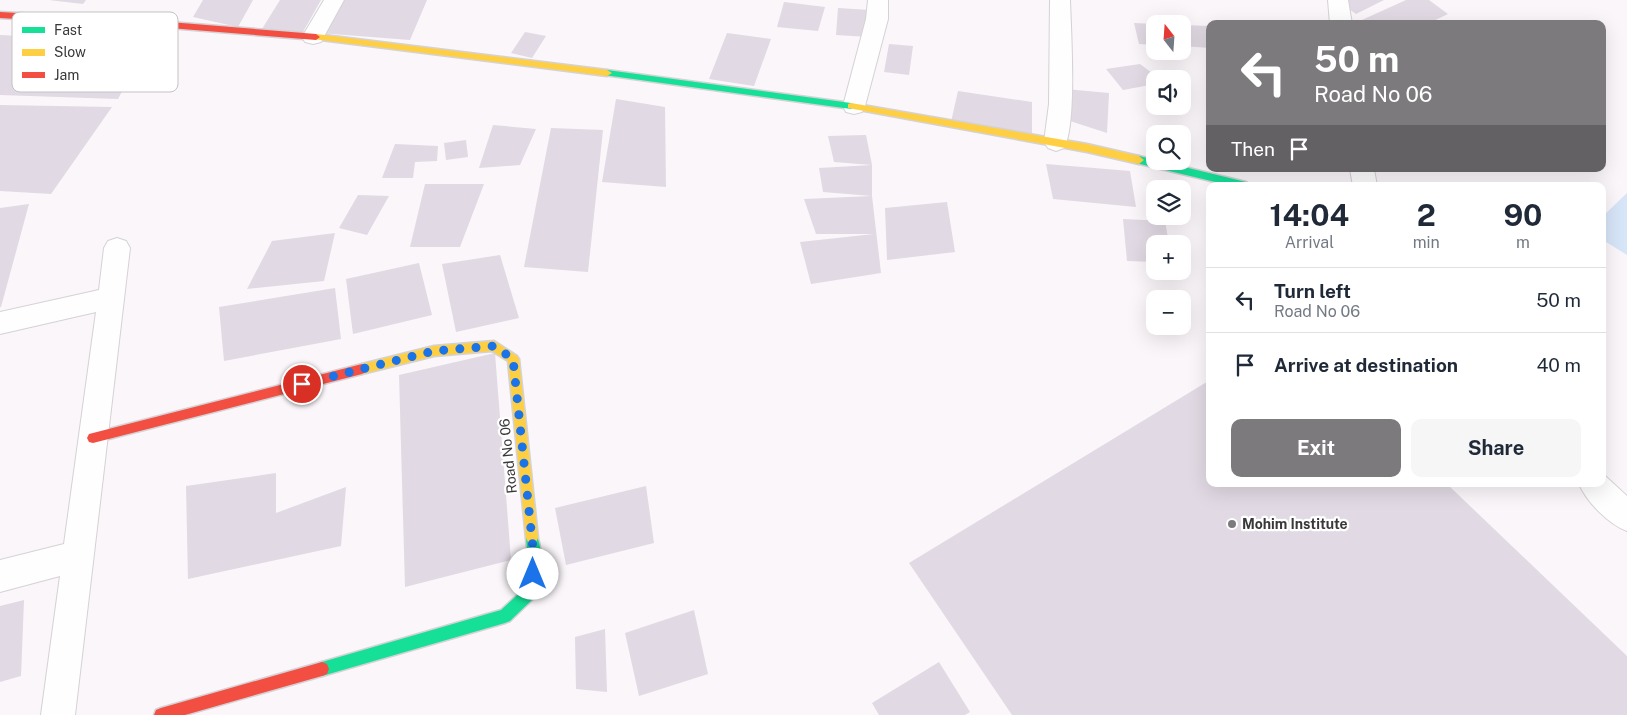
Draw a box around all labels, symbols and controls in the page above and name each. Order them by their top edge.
legend [12,12,178,92]
north arrow [1146,15,1191,60]
map controls [1146,15,1191,335]
text: Fast [54,22,82,38]
text: 50 m [1314,39,1399,80]
icon: left [1231,40,1296,105]
text: Slow [54,44,86,60]
text: Jam [54,67,79,83]
button: sound [1146,70,1191,115]
text: Road No 06 [1314,81,1433,107]
button: search [1146,125,1191,170]
icon: arrive [1285,135,1313,163]
text: Then [1231,138,1275,160]
button: layers [1146,180,1191,225]
text: 14:04 [1270,197,1349,233]
text: 2 [1417,197,1436,233]
text: 90 [1503,197,1542,233]
text: Arrival [1285,233,1334,252]
text: min [1413,233,1440,252]
text: m [1516,233,1530,252]
button: + [1146,235,1191,280]
text: Turn left [1274,280,1351,302]
icon: left [1231,286,1259,314]
text: 50 m [1536,289,1581,311]
button: − [1146,290,1191,335]
text: Road No 06 [1274,302,1360,321]
icon: arrive [1231,351,1259,379]
text: Arrive at destination [1274,354,1458,376]
text: 40 m [1536,354,1581,376]
pin [281,363,323,405]
icon: arrive [288,370,316,398]
street label: Road No 06 [496,417,520,494]
button: Exit [1231,419,1401,477]
button: Share [1411,419,1581,477]
place label: Mohim Institute [1242,516,1348,532]
marker: Mohim Institute [1226,518,1238,530]
position arrow [506,547,558,599]

